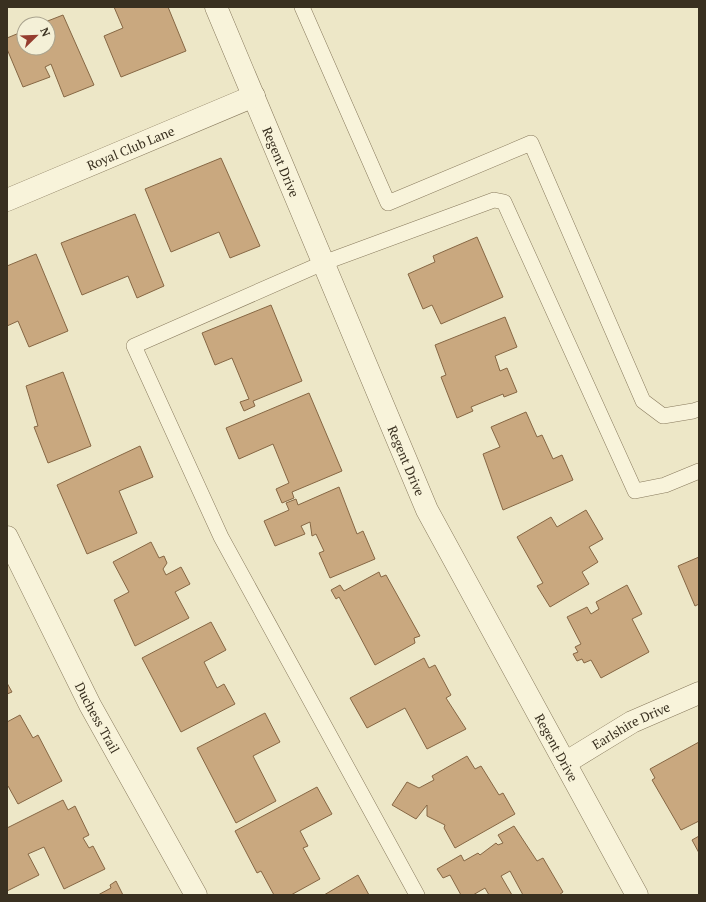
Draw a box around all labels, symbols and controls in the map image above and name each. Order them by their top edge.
north arrow [16,16,56,56]
text: N [37,26,54,39]
street label: Royal Club Lane [84,122,177,174]
street label: Regent Drive [258,124,304,200]
street label: Regent Drive [384,423,429,499]
street label: Duchess Trail [71,679,124,756]
street label: Earlshire Drive [588,698,673,753]
street label: Regent Drive [531,710,582,785]

